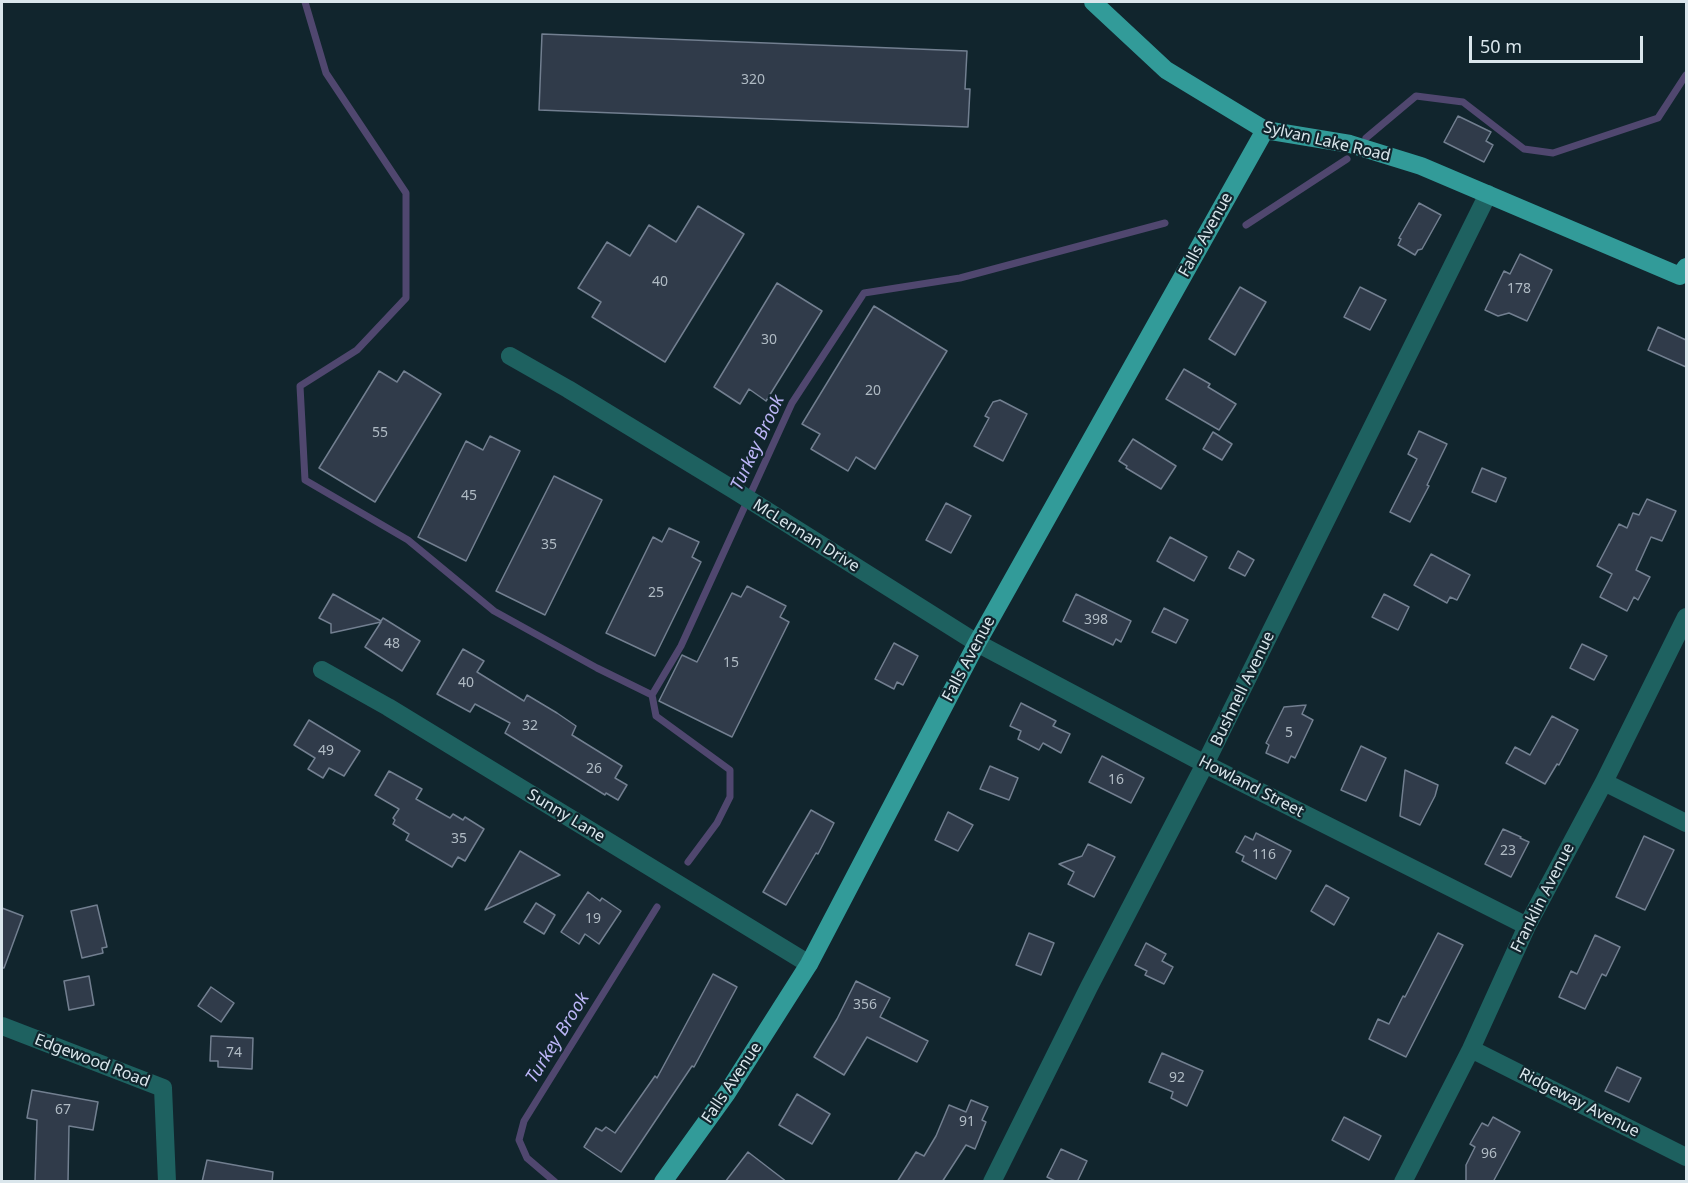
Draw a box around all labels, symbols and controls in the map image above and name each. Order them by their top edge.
scale bar [1472,24,1646,62]
text: 50 m [1480,34,1522,58]
house number: 320 [741,72,765,88]
street label: Sylvan Lake Road [1262,118,1392,166]
street label: Falls Avenue [1175,189,1237,281]
house number: 40 [652,274,668,290]
house number: 178 [1507,281,1531,297]
house number: 30 [761,332,777,348]
house number: 20 [865,383,881,399]
water label: Turkey Brook [727,392,789,494]
house number: 55 [372,425,388,441]
house number: 45 [461,488,477,504]
street label: McLennan Drive [749,496,863,576]
house number: 35 [541,537,557,553]
house number: 25 [648,585,664,601]
house number: 398 [1084,612,1108,628]
street label: Falls Avenue [939,613,999,705]
street label: Bushnell Avenue [1207,628,1279,750]
house number: 48 [384,636,400,652]
house number: 15 [723,655,739,671]
house number: 40 [458,675,474,691]
house number: 32 [522,718,538,734]
house number: 5 [1285,725,1293,741]
house number: 49 [318,743,334,759]
street label: Howland Street [1195,752,1307,822]
house number: 26 [586,761,602,777]
house number: 16 [1108,772,1124,788]
street label: Sunny Lane [524,785,608,847]
house number: 35 [451,831,467,847]
street label: Franklin Avenue [1507,840,1579,956]
house number: 23 [1500,843,1516,859]
house number: 116 [1252,847,1276,863]
house number: 19 [585,911,601,927]
water label: Turkey Brook [522,989,594,1087]
house number: 356 [853,997,877,1013]
street label: Edgewood Road [32,1030,152,1092]
street label: Falls Avenue [698,1039,766,1127]
house number: 74 [226,1045,242,1061]
street label: Ridgeway Avenue [1516,1064,1642,1142]
house number: 92 [1169,1070,1185,1086]
house number: 67 [55,1102,71,1118]
house number: 91 [959,1114,975,1130]
house number: 96 [1481,1146,1497,1162]

